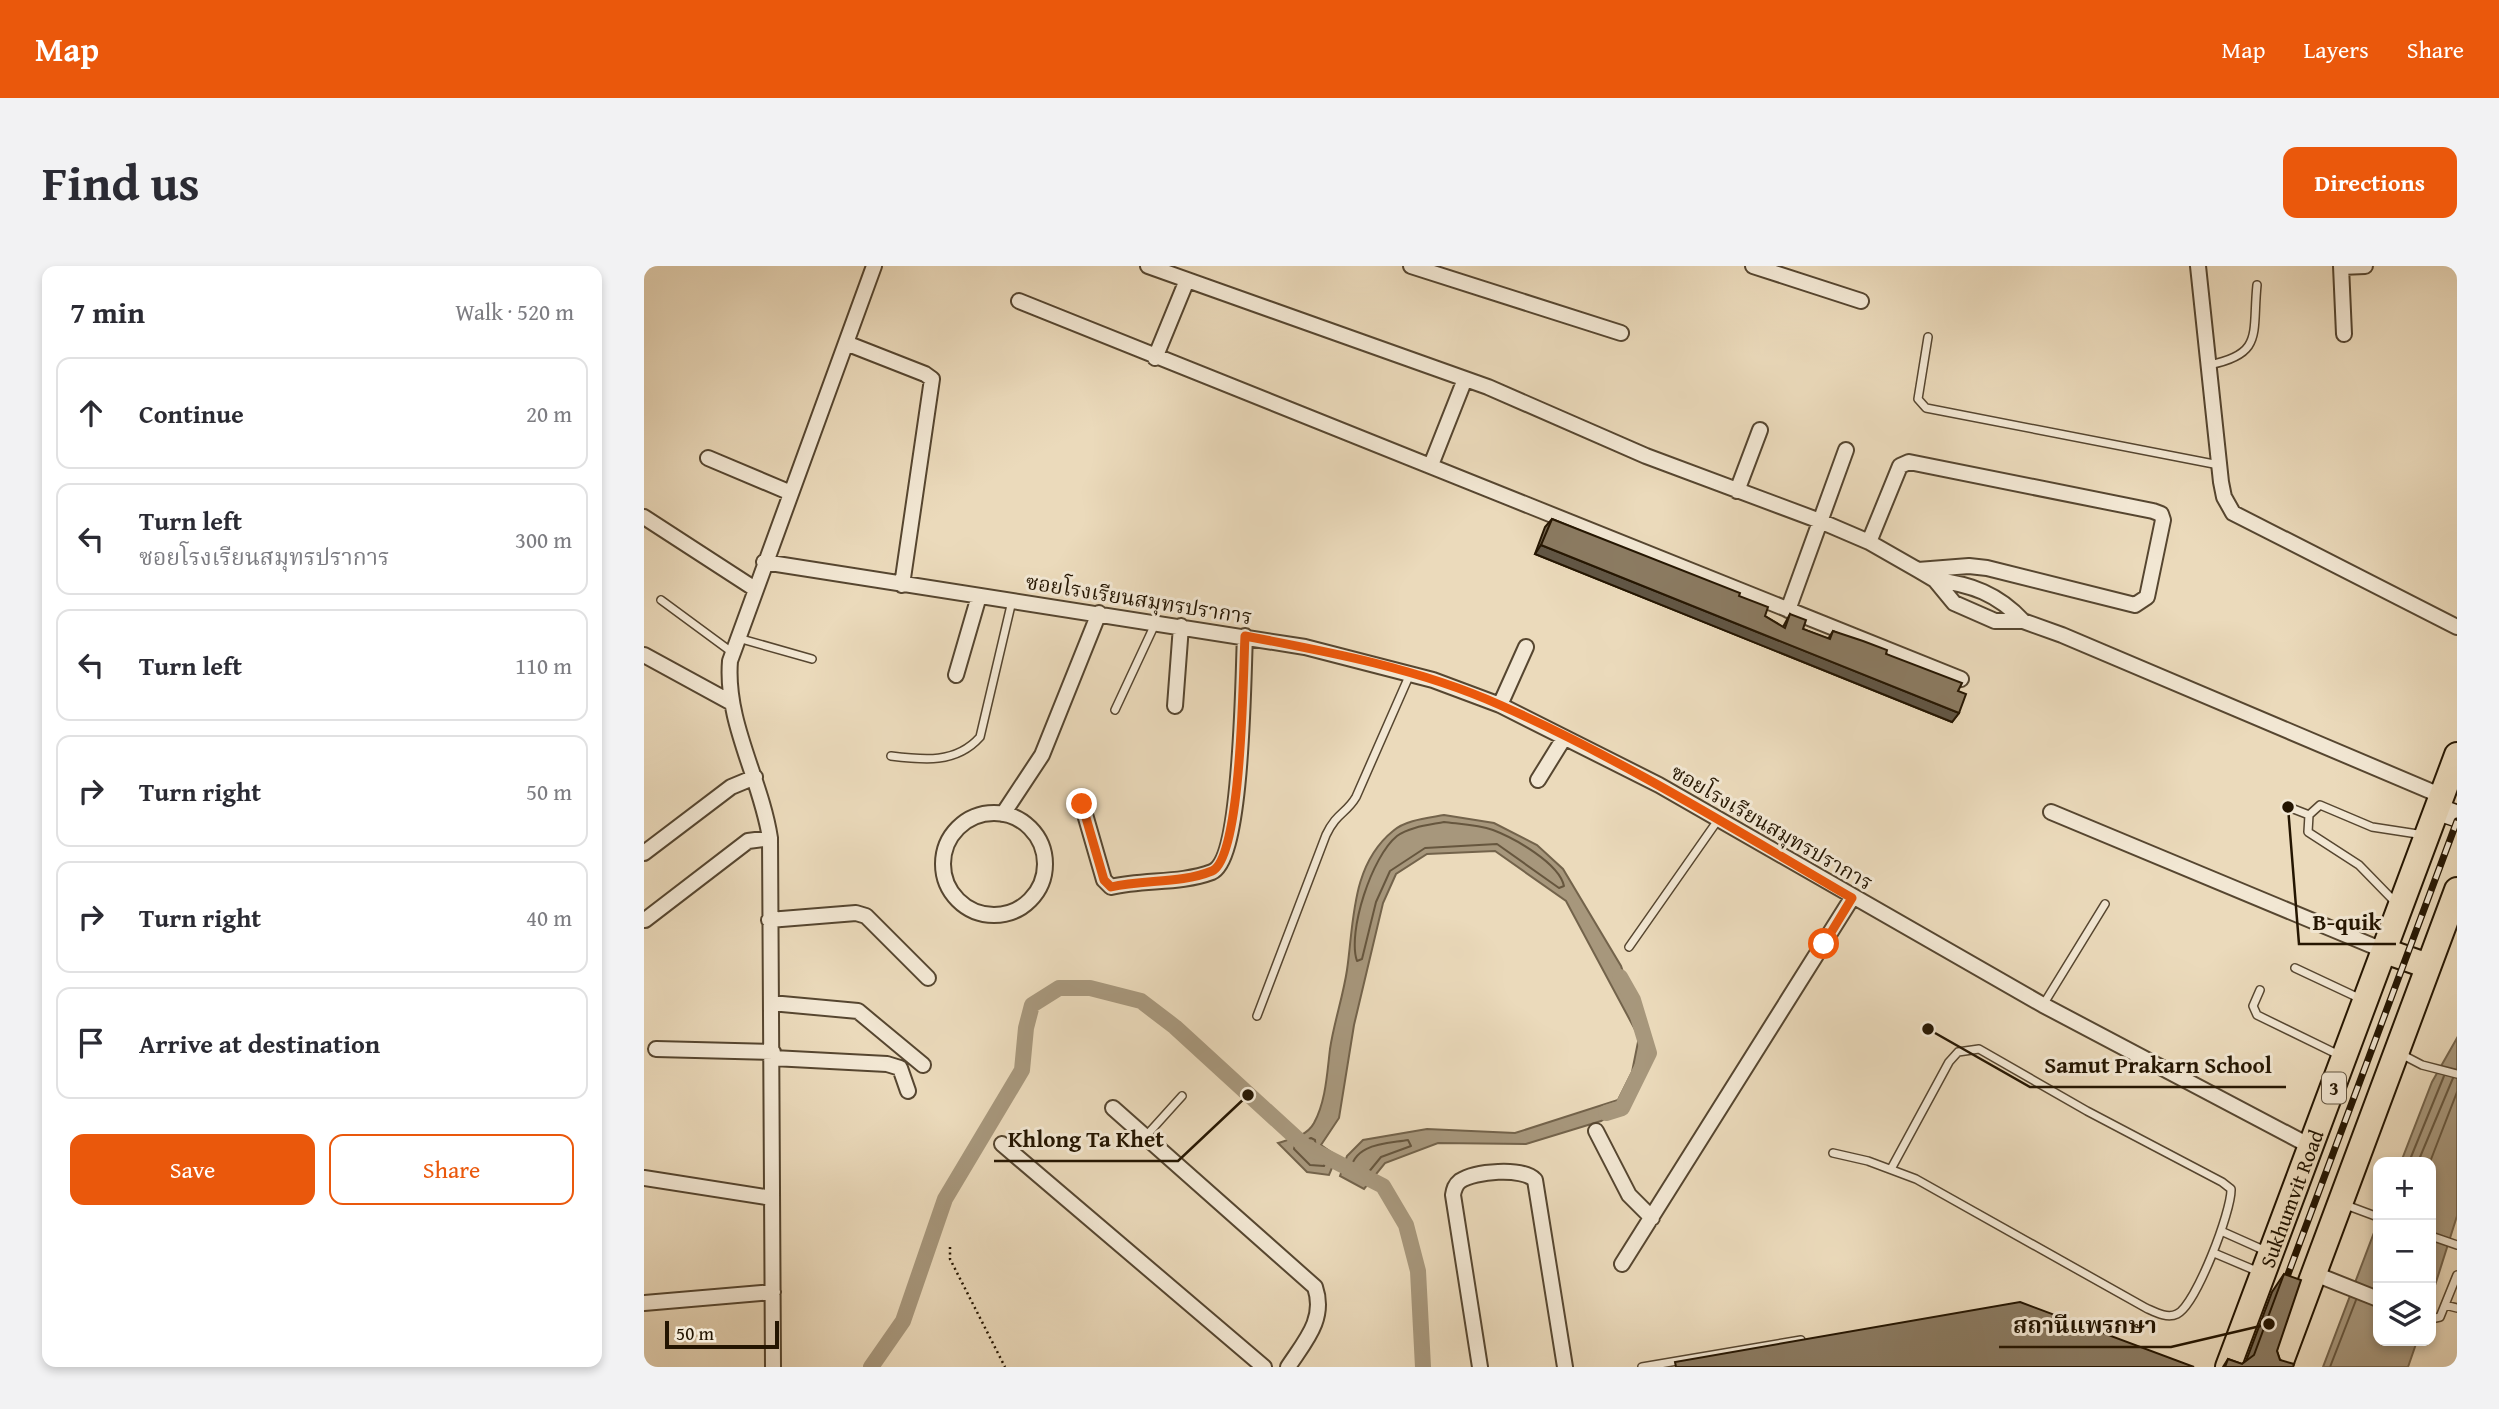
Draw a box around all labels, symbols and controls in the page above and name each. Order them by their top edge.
text: Map [35,25,99,73]
text: Map [2222,32,2265,67]
text: Layers [2303,32,2369,67]
text: Share [2407,32,2464,67]
text: Find us [42,146,200,218]
button: Directions [2283,147,2457,218]
text: 7 min [70,290,145,334]
text: Walk · 520 m [455,295,574,328]
icon: ahead [72,394,110,432]
text: Continue [139,394,244,433]
text: 20 m [526,397,572,430]
text: Turn left [139,501,242,540]
icon: left [72,520,110,558]
text: 300 m [515,523,572,556]
text: ซอยโรงเรียนสมุทรปราการ [139,540,390,573]
street label: ซอยโรงเรียนสมุทรปราการ [1024,566,1254,632]
icon: left [72,646,110,684]
text: Turn left [139,646,242,685]
text: 110 m [515,649,572,682]
street label: ซอยโรงเรียนสมุทรปราการ [1665,756,1879,898]
icon: right [72,772,110,810]
text: Turn right [139,772,261,811]
text: 50 m [526,775,572,808]
route end [1066,788,1097,819]
icon: right [72,898,110,936]
text: Turn right [139,898,261,937]
callout: B-quik [2299,900,2396,944]
text: 40 m [526,901,572,934]
text: B-quik [2313,905,2382,938]
route start [1808,928,1839,959]
icon: arrive [72,1024,110,1062]
text: Arrive at destination [139,1024,380,1063]
callout: Samut Prakarn School [2030,1043,2286,1087]
text: Samut Prakarn School [2044,1048,2272,1081]
road number: 3 [2322,1072,2346,1104]
callout: Khlong Ta Khet [994,1117,1178,1161]
text: Khlong Ta Khet [1008,1122,1164,1155]
street label: Sukhumvit Road [2251,1124,2331,1272]
button: Save [70,1134,315,1205]
button: Share [329,1134,574,1205]
map controls [2373,1157,2436,1346]
button: + [2373,1157,2436,1220]
button: − [2373,1220,2436,1283]
button: layers [2373,1283,2436,1346]
callout: สถานีแพรกษา [1999,1303,2171,1347]
text: สถานีแพรกษา [2013,1308,2157,1341]
scale bar [665,1318,779,1350]
text: 50 m [676,1319,714,1347]

